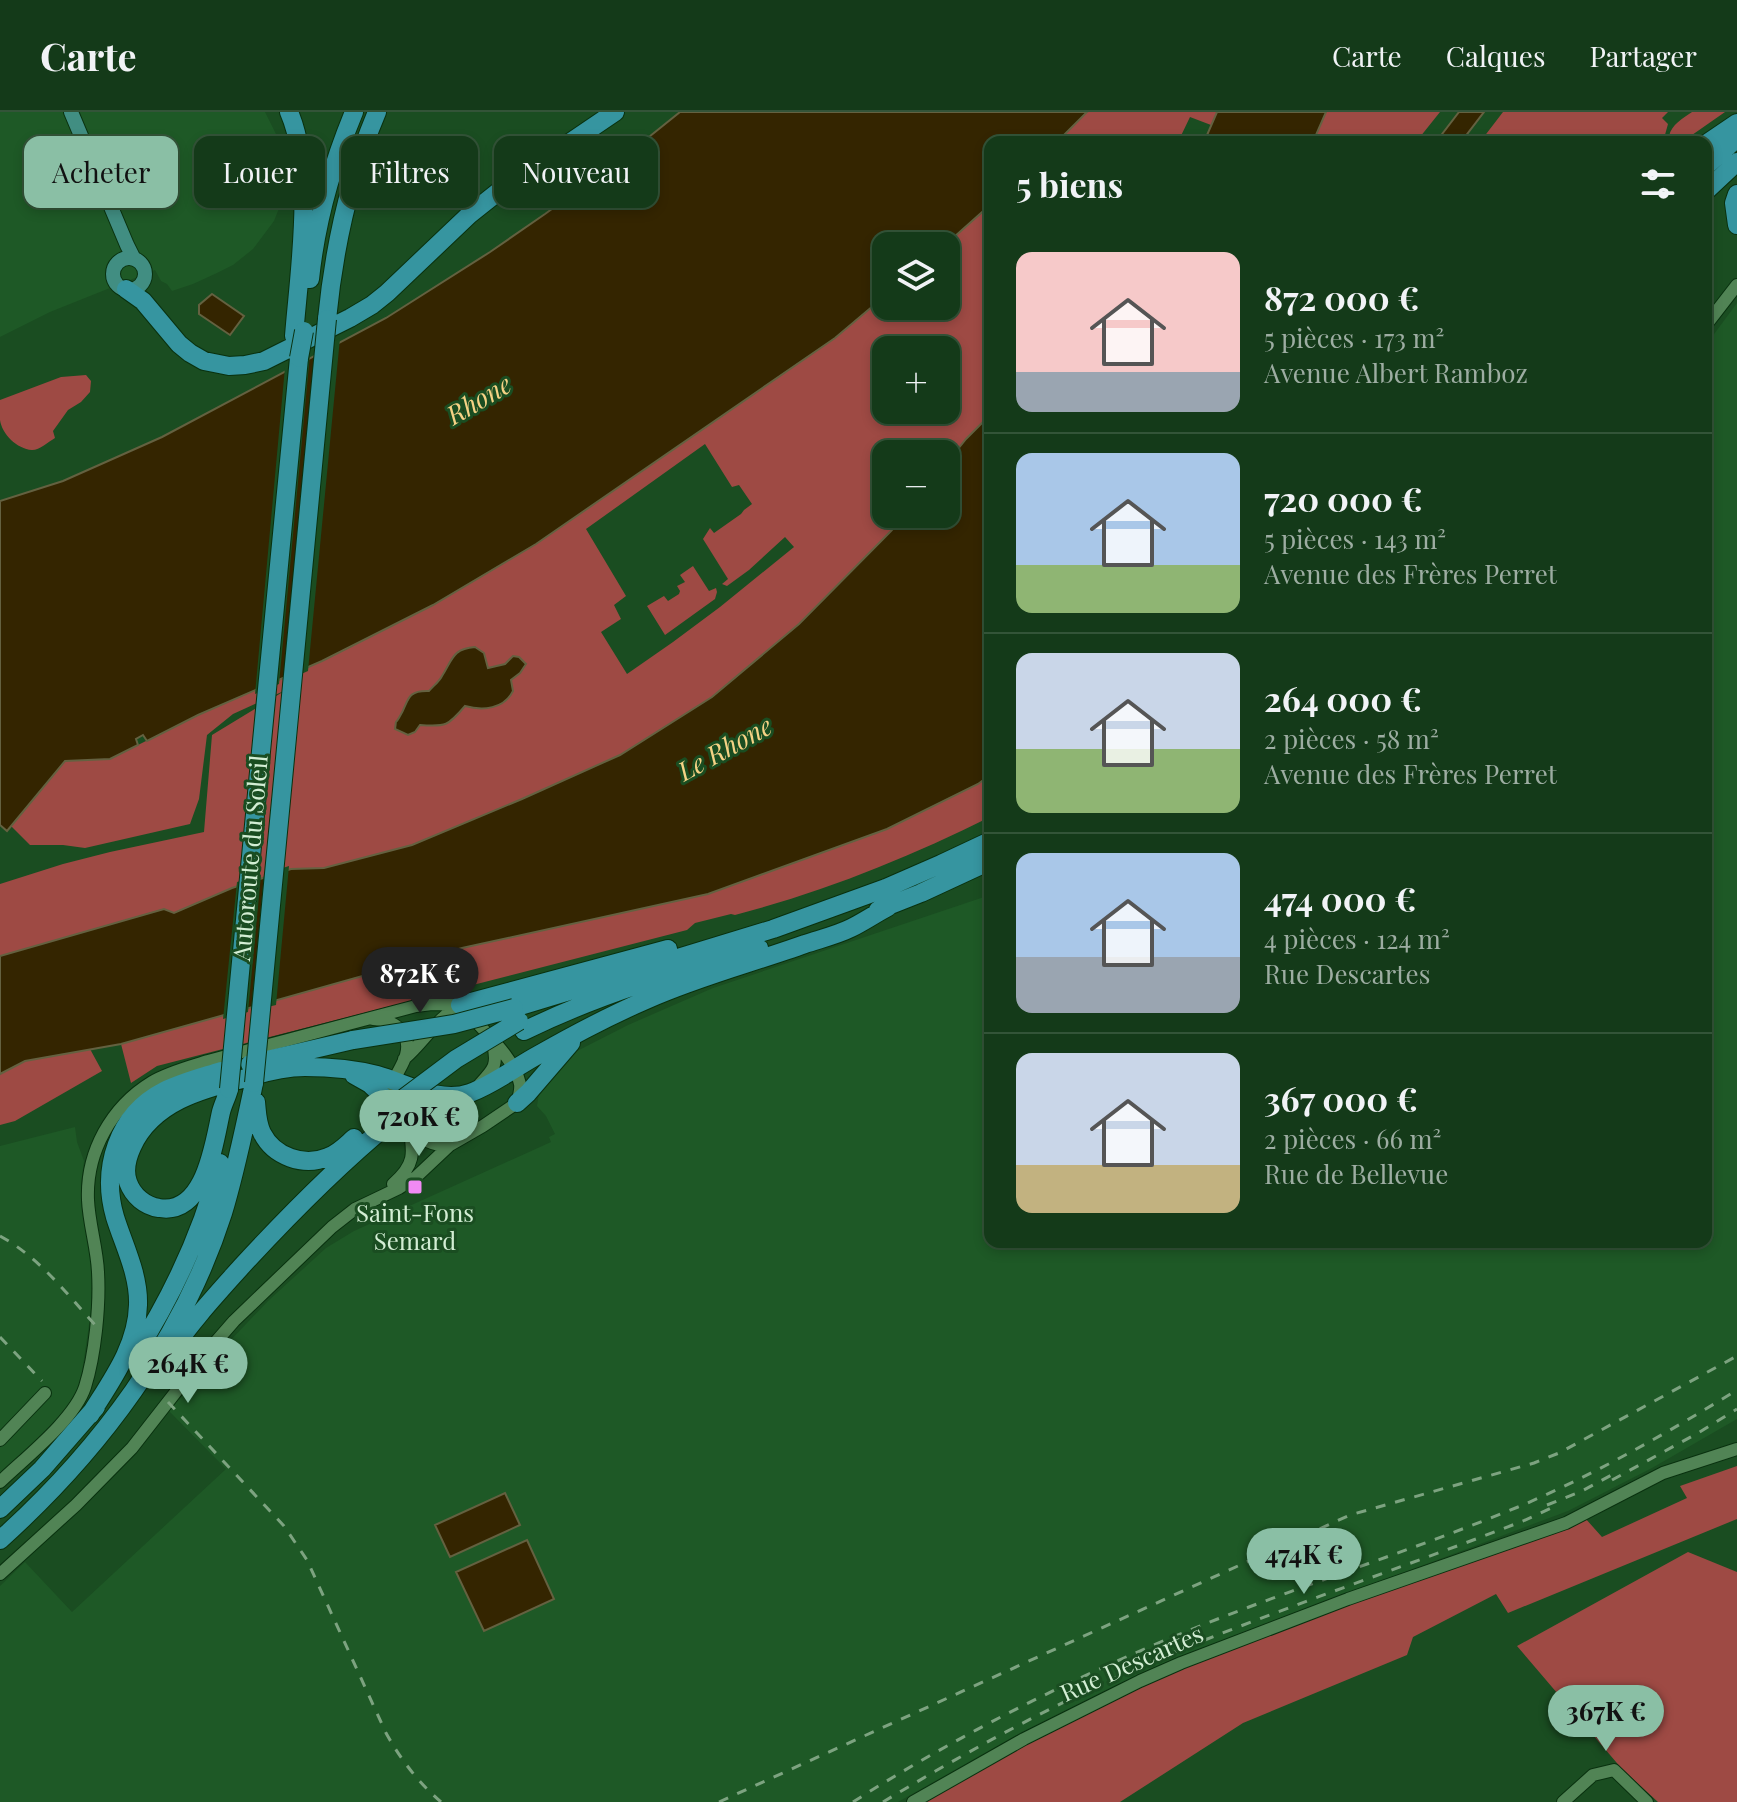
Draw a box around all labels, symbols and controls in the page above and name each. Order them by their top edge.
text: Carte [40,30,137,81]
text: Carte [1332,37,1402,74]
text: Calques [1446,37,1545,74]
text: Partager [1589,37,1697,74]
chip: Acheter [24,136,178,208]
chip: Louer [194,136,325,208]
chip: Filtres [341,136,478,208]
chip: Nouveau [494,136,658,208]
text: 5 biens [1016,161,1123,207]
icon: filters [1636,162,1680,206]
map controls [872,232,960,528]
button: layers [872,232,960,320]
text: 872 000 € [1264,274,1419,320]
icon: home [1080,284,1176,380]
text: 5 pièces · 173 m² [1264,320,1444,355]
button: + [872,336,960,424]
text: Avenue Albert Ramboz [1264,355,1528,390]
water label: Rhone [438,366,517,432]
button: − [872,440,960,528]
text: 720 000 € [1264,475,1423,521]
icon: home [1080,485,1176,581]
text: 5 pièces · 143 m² [1264,521,1446,556]
text: Avenue des Frères Perret [1264,556,1557,591]
text: 264 000 € [1264,675,1422,721]
icon: home [1080,685,1176,781]
water label: Le Rhone [670,707,778,788]
text: 2 pièces · 58 m² [1264,721,1439,756]
street label: Autoroute du Soleil [224,754,274,963]
text: Avenue des Frères Perret [1264,756,1557,791]
text: 474 000 € [1264,875,1416,921]
icon: home [1080,885,1176,981]
text: 4 pièces · 124 m² [1264,921,1450,956]
pin: 872K € [355,947,485,1015]
text: 872K € [379,955,461,990]
text: Rue Descartes [1264,956,1430,991]
text: 367 000 € [1264,1075,1418,1121]
icon: home [1080,1085,1176,1181]
pin: 720K € [354,1090,484,1158]
text: 720K € [377,1098,461,1133]
text: 2 pièces · 66 m² [1264,1121,1441,1156]
text: Rue de Bellevue [1264,1156,1448,1191]
marker: Saint-Fons Semard [406,1178,424,1196]
place label: Saint-Fons Semard [356,1196,474,1256]
pin: 264K € [123,1337,253,1405]
text: 264K € [147,1345,229,1380]
pin: 474K € [1239,1528,1369,1596]
text: 474K € [1265,1536,1343,1571]
street label: Rue Descartes [1055,1616,1208,1708]
pin: 367K € [1541,1685,1671,1753]
text: 367K € [1566,1693,1646,1728]

